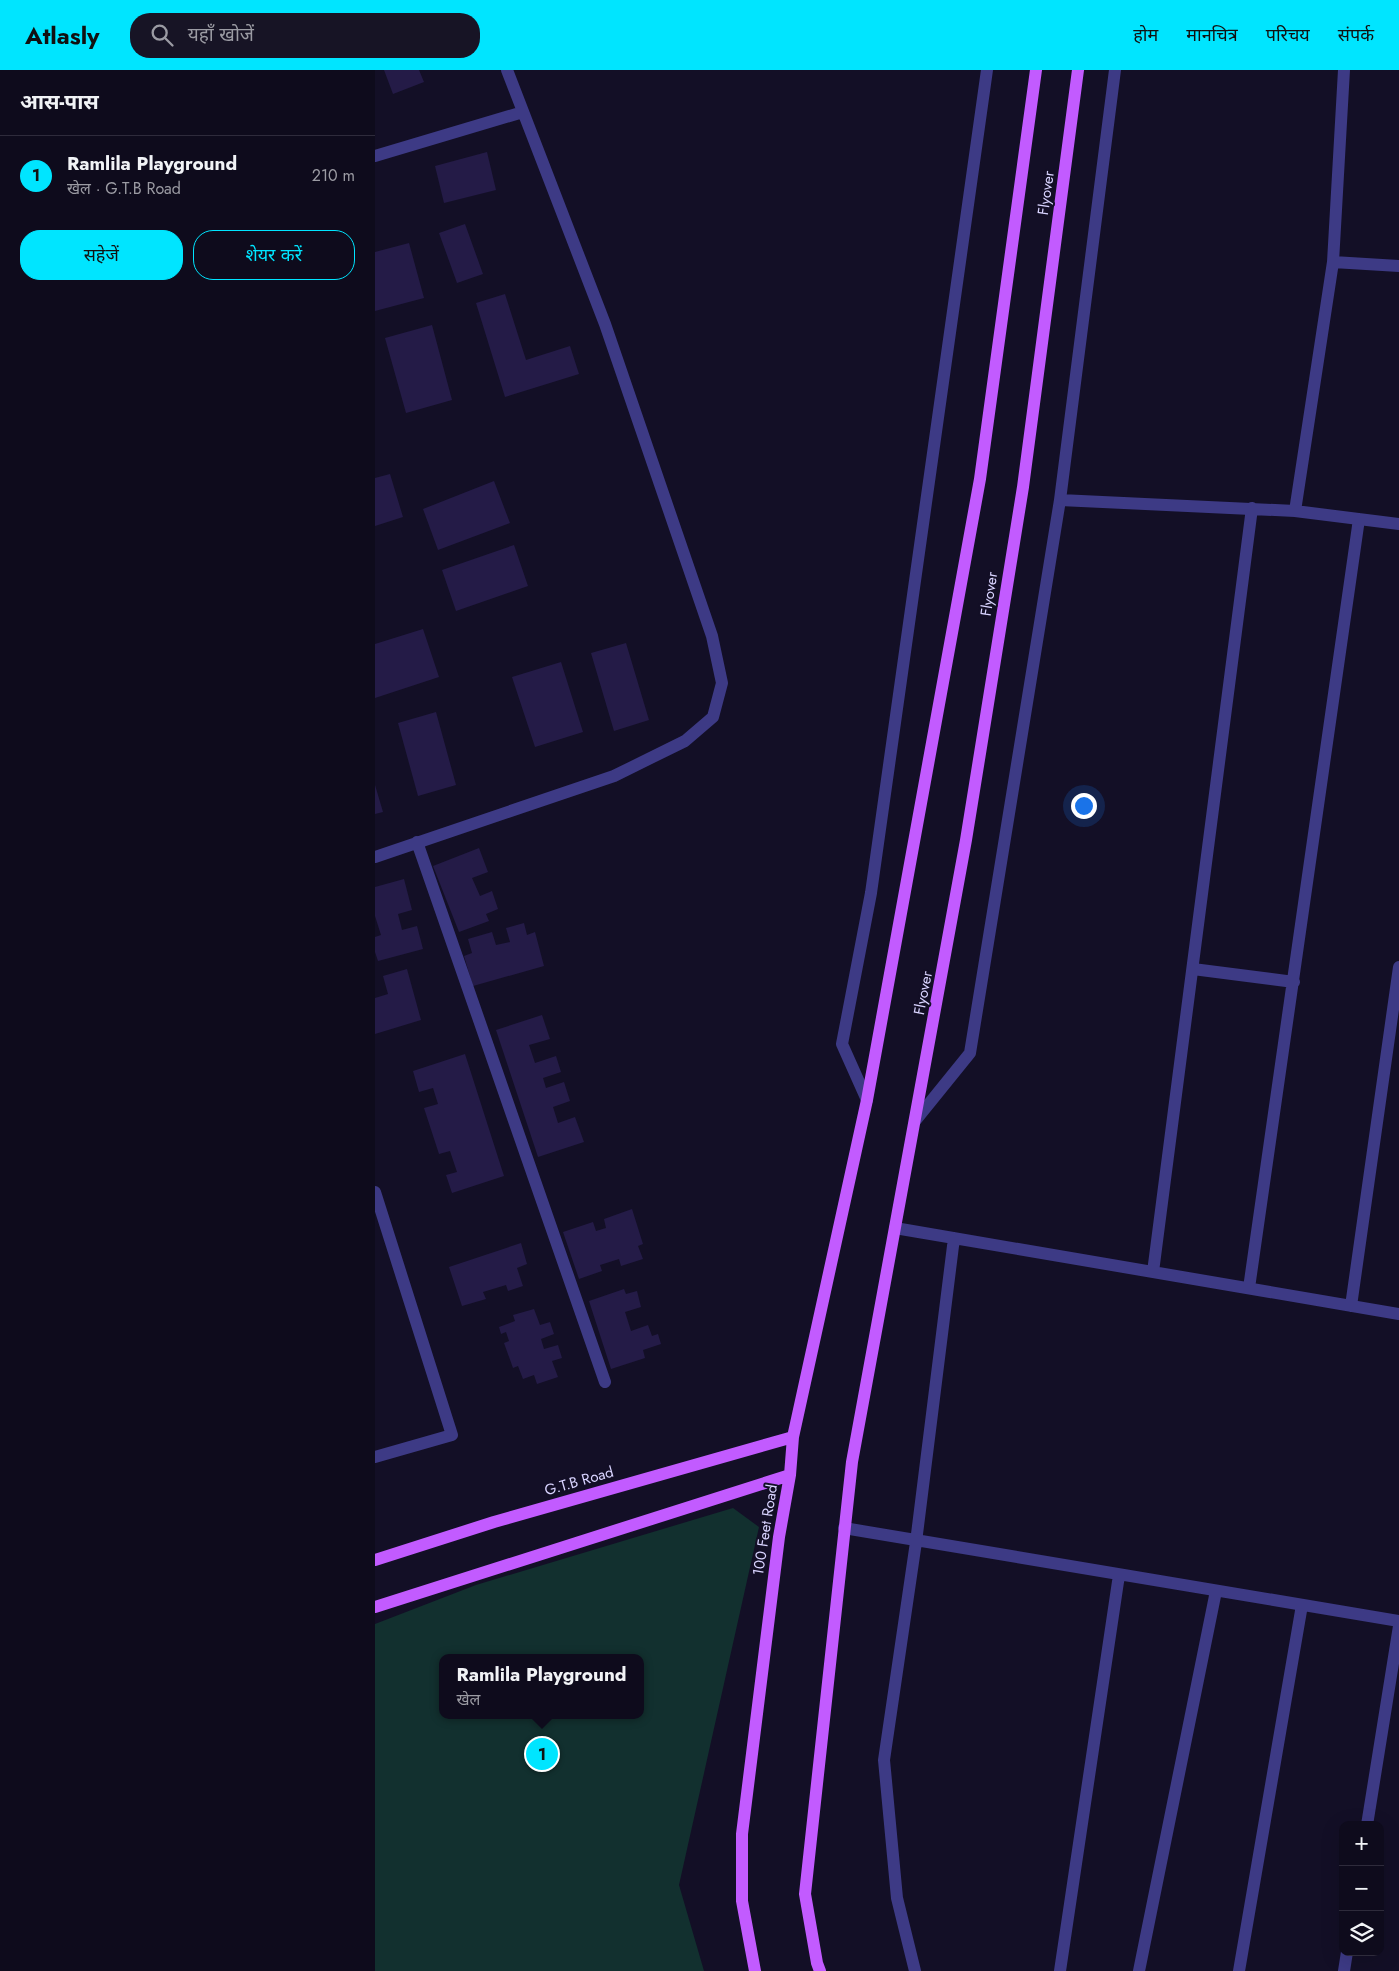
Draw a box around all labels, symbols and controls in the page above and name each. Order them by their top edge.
search box [130,13,480,58]
text: Atlasly [25,18,100,53]
icon: search [148,21,176,49]
text: यहाँ खोजें [188,21,254,48]
text: होम [1133,22,1158,48]
text: मानचित्र [1186,22,1238,48]
text: परिचय [1266,22,1310,48]
text: संपर्क [1338,22,1374,48]
text: आस-पास [20,87,99,117]
text: Ramlila Playground [67,150,237,177]
text: 1 [32,164,40,187]
text: 210 m [312,164,355,187]
street label: Flyover [1032,169,1060,217]
text: खेल · G.T.B Road [67,177,181,200]
button: सहेजें [20,230,183,280]
button: शेयर करें [193,230,355,280]
street label: Flyover [975,569,1003,618]
your location [1071,793,1097,819]
street label: Flyover [908,968,938,1017]
street label: G.T.B Road [542,1461,616,1501]
street label: 100 Feet Road [747,1483,783,1577]
popup [439,1654,644,1719]
text: Ramlila Playground [456,1661,627,1688]
text: खेल [456,1688,480,1711]
pin: 1 [526,1735,558,1773]
map controls [1339,1821,1384,1956]
button: + [1339,1821,1384,1866]
button: − [1339,1866,1384,1911]
button: layers [1339,1911,1384,1956]

